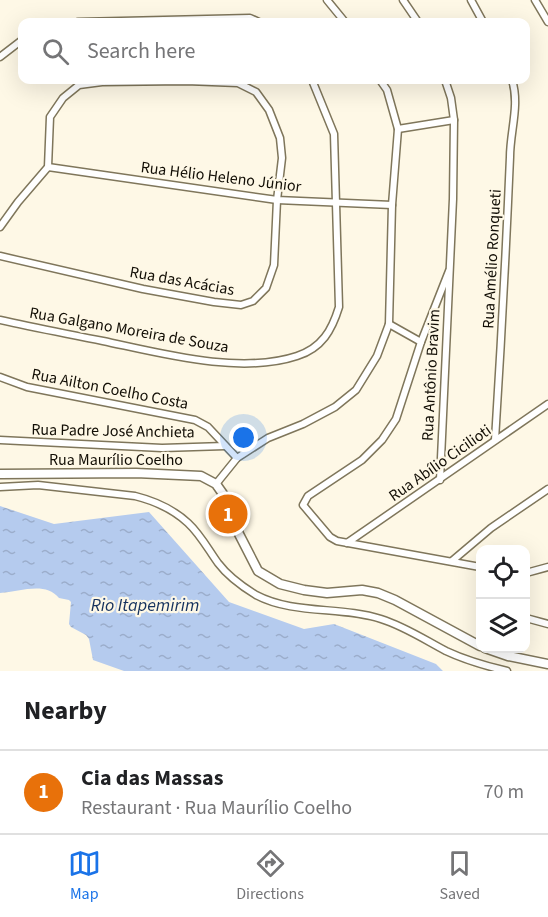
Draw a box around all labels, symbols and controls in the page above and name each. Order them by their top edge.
search box [18,18,530,84]
icon: search [39,35,72,68]
text: Search here [87,35,195,67]
street label: Rua Hélio Heleno Júnior [139,156,303,198]
street label: Rua Amélio Ronqueti [477,189,507,329]
street label: Rua das Acácias [128,261,236,301]
street label: Rua Galgano Moreira de Souza [28,302,230,358]
street label: Rua Antônio Bravim [417,308,445,442]
street label: Rua Ailton Coelho Costa [30,363,190,415]
street label: Rua Padre José Anchieta [31,419,195,443]
street label: Rua Abílio Cicilioti [384,419,496,507]
your location [229,423,258,452]
street label: Rua Maurílio Coelho [49,449,183,471]
pin: 1 [208,492,248,536]
map controls [476,545,530,653]
button: locate [476,545,530,599]
water label: Rio Itapemirim [91,593,199,618]
button: layers [476,599,530,653]
text: Nearby [24,692,107,729]
text: Cia das Massas [81,762,223,794]
text: 1 [38,778,49,806]
text: 70 m [484,778,524,806]
text: Restaurant · Rua Maurílio Coelho [81,794,352,822]
tab: Map [68,847,101,905]
tab: Directions [236,847,304,905]
tab: Saved [439,847,480,905]

